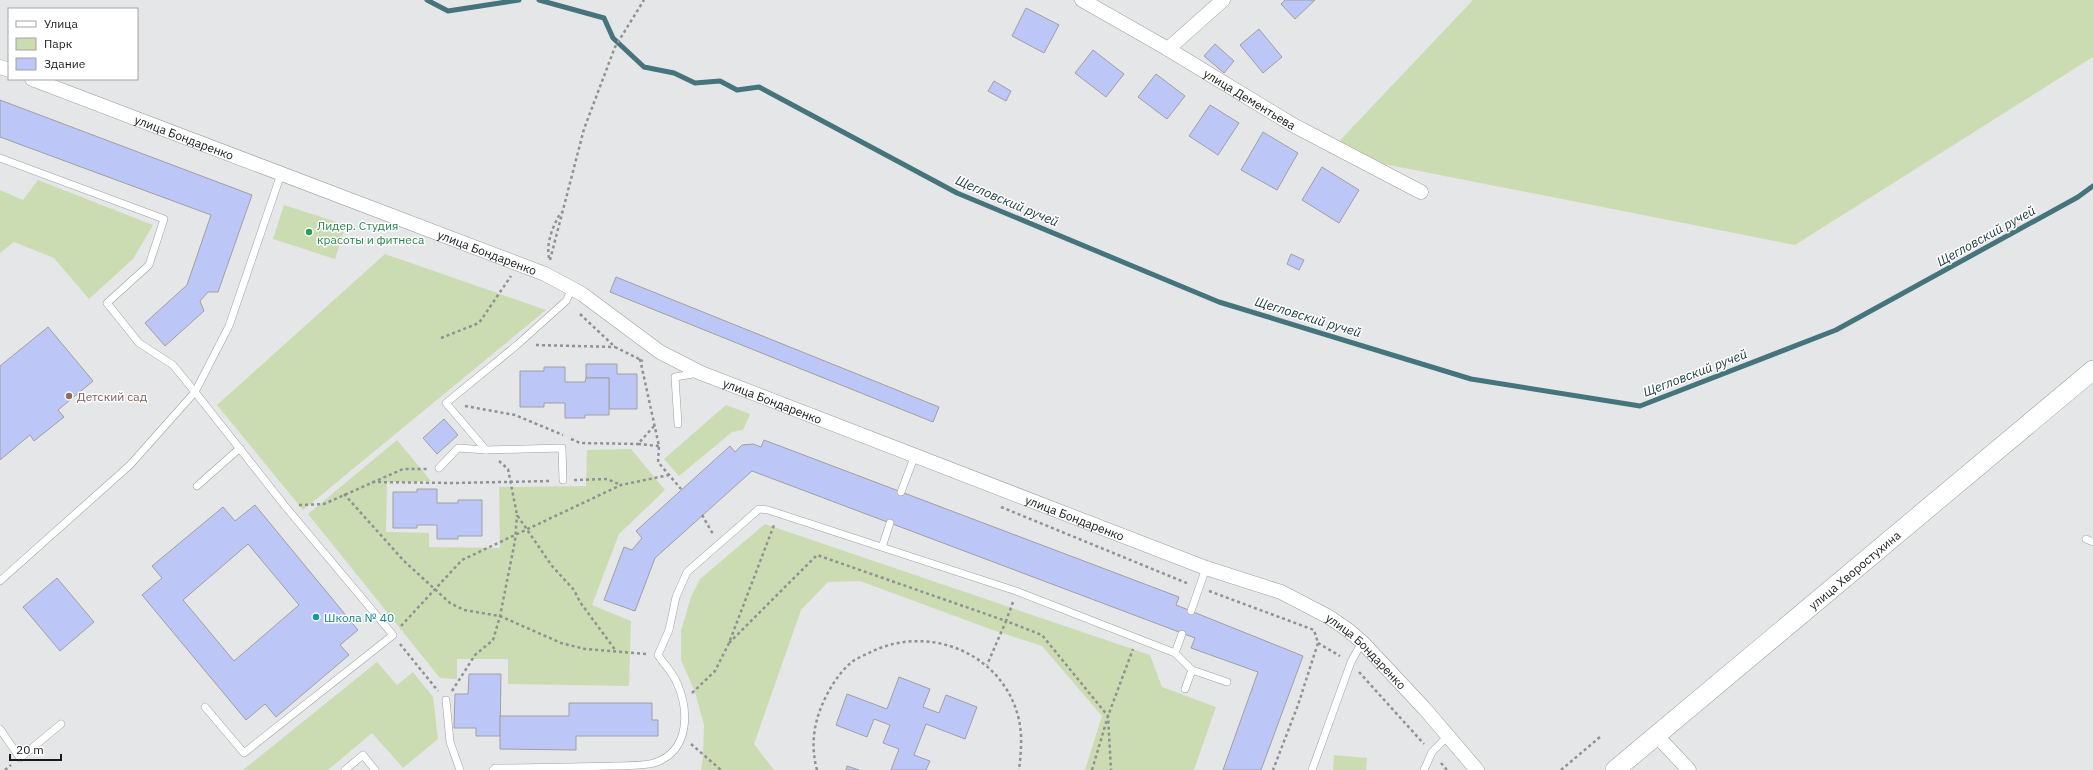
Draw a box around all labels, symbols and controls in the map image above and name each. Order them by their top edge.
legend [8,8,138,80]
text: Улица [44,16,78,31]
text: Парк [44,36,73,51]
text: Здание [44,56,86,71]
street label: улица Дементьева [1201,65,1299,133]
street label: улица Бондаренко [133,111,236,163]
water label: Щегловский ручей [953,172,1061,230]
water label: Щегловский ручей [1934,202,2038,270]
place label: Лидер. Студия красоты и фитнеса [317,218,425,247]
street label: улица Бондаренко [436,226,539,278]
marker: Лидер. Студия красоты и фитнеса [304,227,314,237]
water label: Щегловский ручей [1253,293,1363,341]
water label: Щегловский ручей [1640,345,1750,401]
street label: улица Бондаренко [721,375,825,427]
place label: Детский сад [77,389,147,404]
marker: Детский сад [64,391,74,401]
street label: улица Бондаренко [1023,492,1127,543]
street label: улица Хворостухина [1805,527,1904,612]
place label: Школа № 40 [324,610,394,625]
street label: улица Бондаренко [1323,610,1410,692]
marker: Школа № 40 [311,612,321,622]
scale bar [10,736,61,762]
text: 20 m [16,742,44,757]

